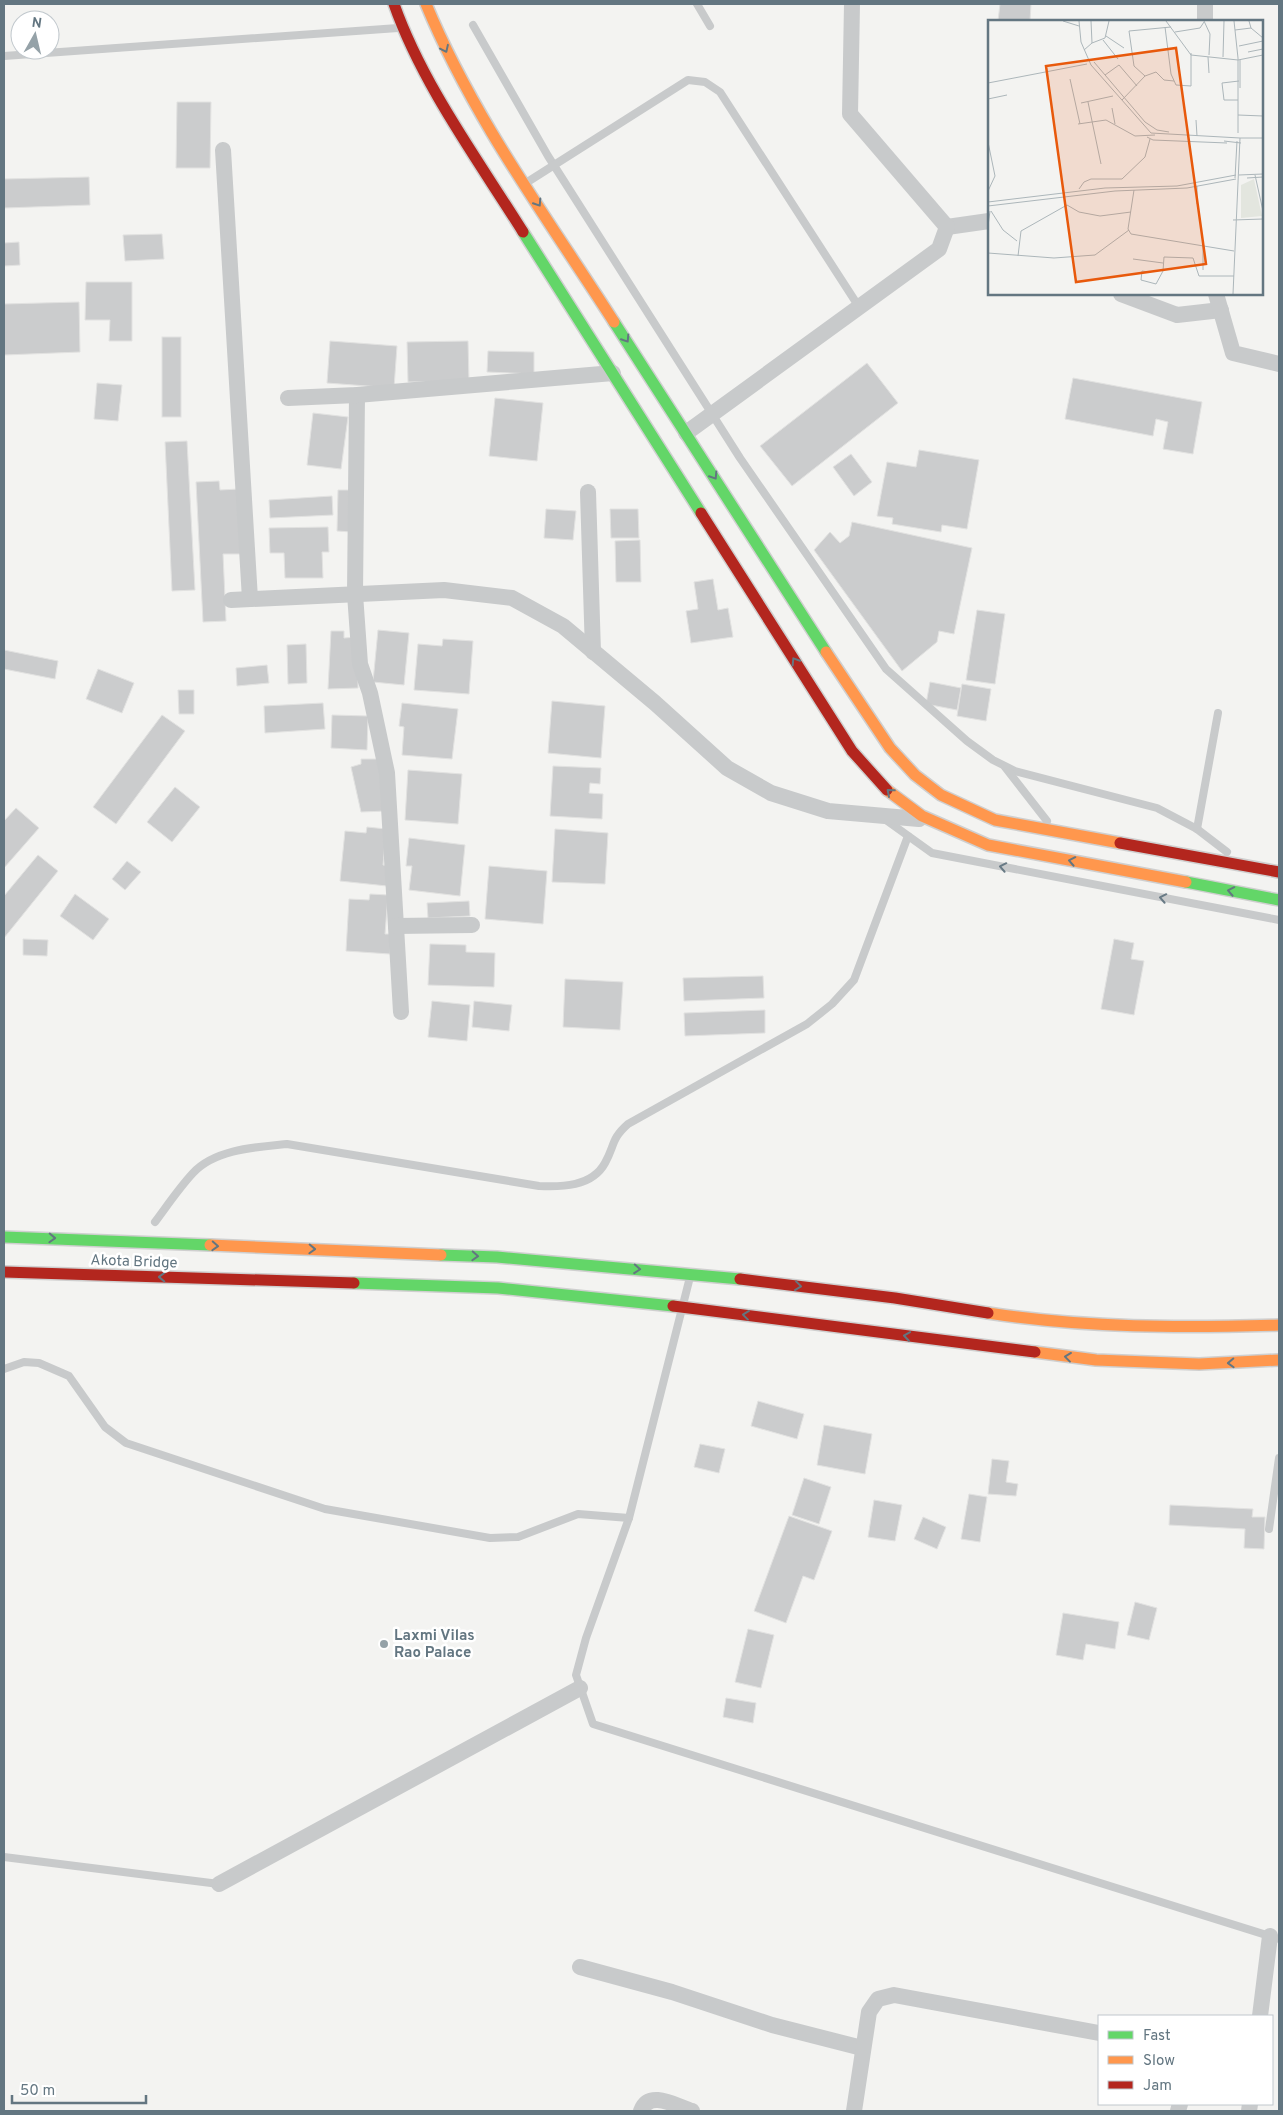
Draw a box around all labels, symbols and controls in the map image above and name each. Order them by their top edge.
north arrow [10,10,60,60]
text: N [30,14,43,33]
inset map [988,20,1263,295]
one-way arrow [439,44,449,53]
one-way arrow [531,197,541,206]
one-way arrow [619,334,629,343]
one-way arrow [707,471,717,480]
one-way arrow [792,657,802,666]
one-way arrow [887,789,896,798]
one-way arrow [1067,856,1076,866]
one-way arrow [999,862,1008,873]
one-way arrow [1227,886,1236,896]
one-way arrow [1158,893,1167,904]
one-way arrow [49,1233,57,1243]
one-way arrow [211,1240,219,1251]
one-way arrow [309,1244,317,1255]
one-way arrow [471,1250,479,1261]
street label: Akota Bridge [90,1251,178,1274]
one-way arrow [633,1264,641,1275]
one-way arrow [157,1271,165,1282]
one-way arrow [794,1280,802,1291]
one-way arrow [742,1310,750,1321]
one-way arrow [903,1331,911,1342]
one-way arrow [1064,1352,1072,1363]
one-way arrow [1226,1358,1234,1368]
place label: Laxmi Vilas Rao Palace [394,1627,475,1663]
marker: Laxmi Vilas Rao Palace [378,1638,390,1650]
legend [1098,2015,1273,2105]
text: Fast [1143,2027,1171,2046]
text: Slow [1143,2052,1175,2071]
scale bar [12,2072,146,2104]
text: Jam [1143,2077,1172,2096]
text: 50 m [20,2082,55,2101]

